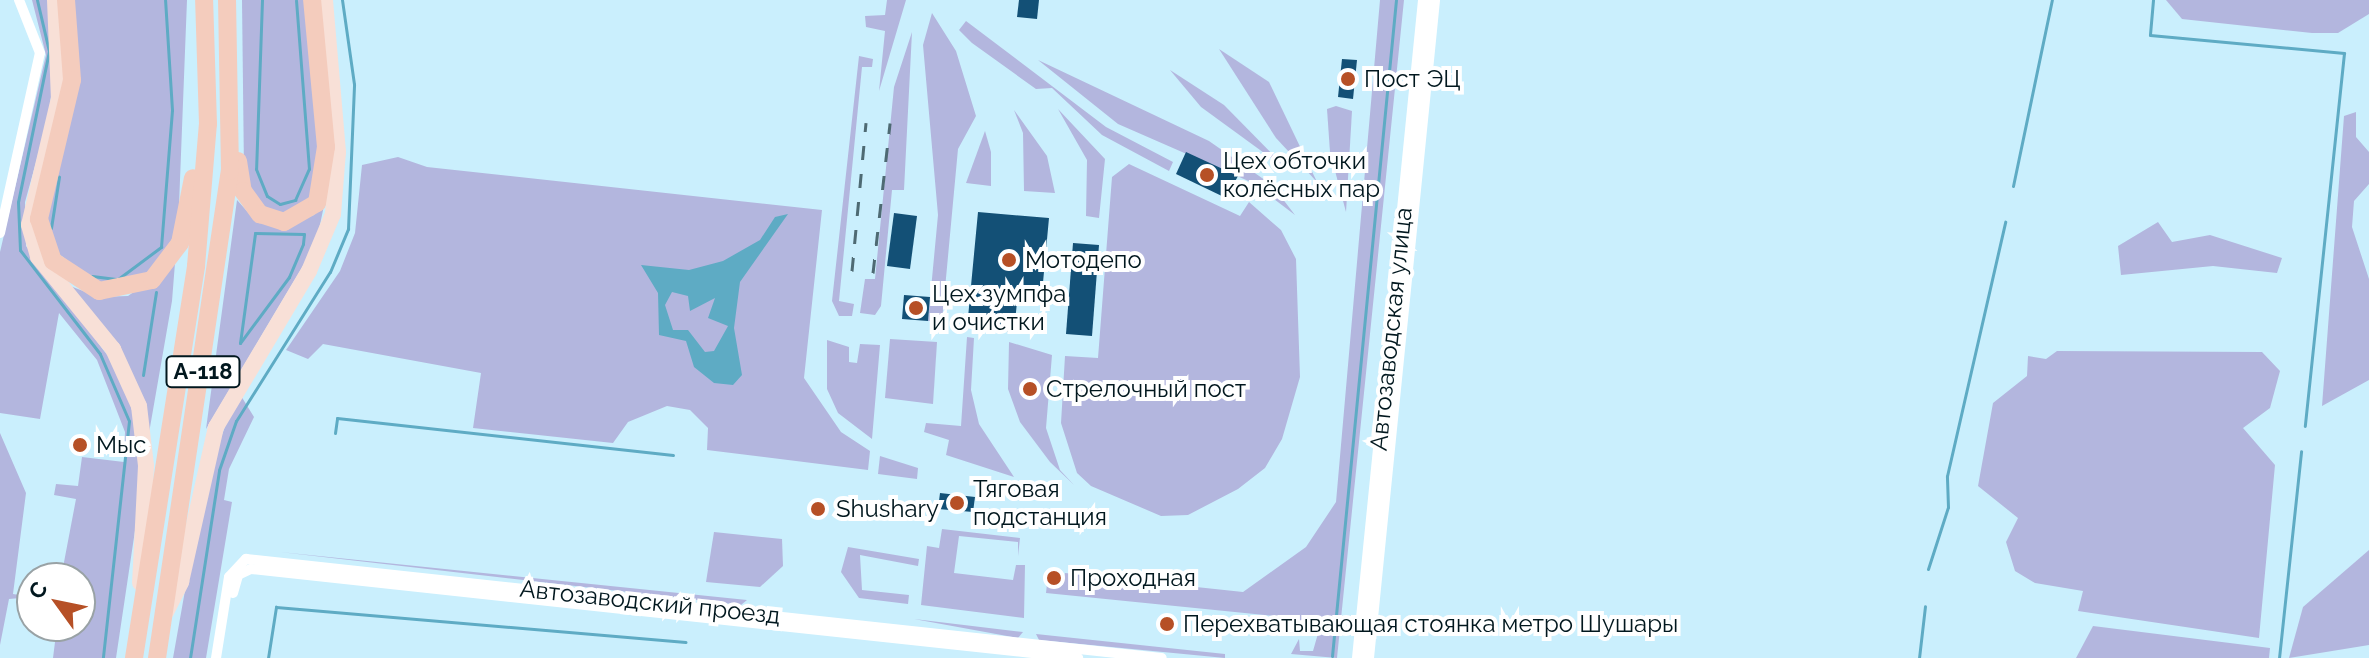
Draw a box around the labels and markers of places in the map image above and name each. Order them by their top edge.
place label: Пост ЭЦ [1364,65,1461,93]
marker: Пост ЭЦ [1339,70,1357,88]
place label: Цех обточки колёсных пар [1223,147,1380,203]
marker: Цех обточки колёсных пар [1198,166,1216,184]
place label: Мотодепо [1025,246,1142,274]
marker: Мотодепо [1000,251,1018,269]
place label: Цех зумпфа и очистки [932,280,1066,336]
marker: Цех зумпфа и очистки [907,299,925,317]
place label: Стрелочный пост [1046,375,1246,403]
marker: Стрелочный пост [1021,380,1039,398]
place label: Мыс [96,431,146,459]
marker: Мыс [71,436,89,454]
place label: Тяговая подстанция [973,475,1107,531]
marker: Тяговая подстанция [948,494,966,512]
place label: Shushary [836,495,939,523]
marker: Shushary [807,498,829,520]
place label: Проходная [1070,564,1196,592]
marker: Проходная [1045,569,1063,587]
place label: Перехватывающая стоянка метро Шушары [1183,610,1678,638]
marker: Перехватывающая стоянка метро Шушары [1158,615,1176,633]

